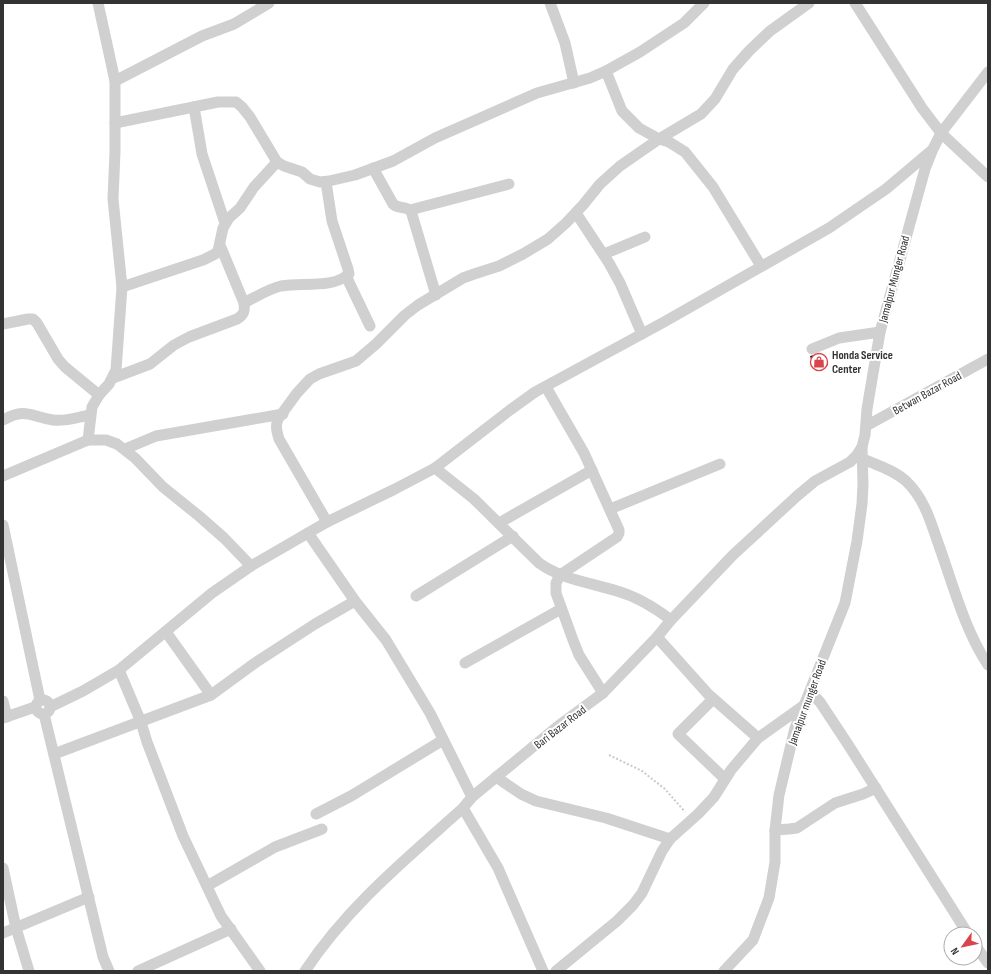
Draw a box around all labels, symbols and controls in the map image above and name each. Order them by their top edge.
street label: Jamalpur Munger Road [875,234,913,325]
place label: Honda Service Center [832,348,893,377]
shop icon: Honda Service Center [809,352,829,372]
street label: Betwan Bazar Road [890,368,964,418]
street label: Jamalpur munger Road [785,657,830,748]
street label: Bari Bazar Road [531,702,589,752]
north arrow [943,926,983,966]
text: N [948,945,962,957]

